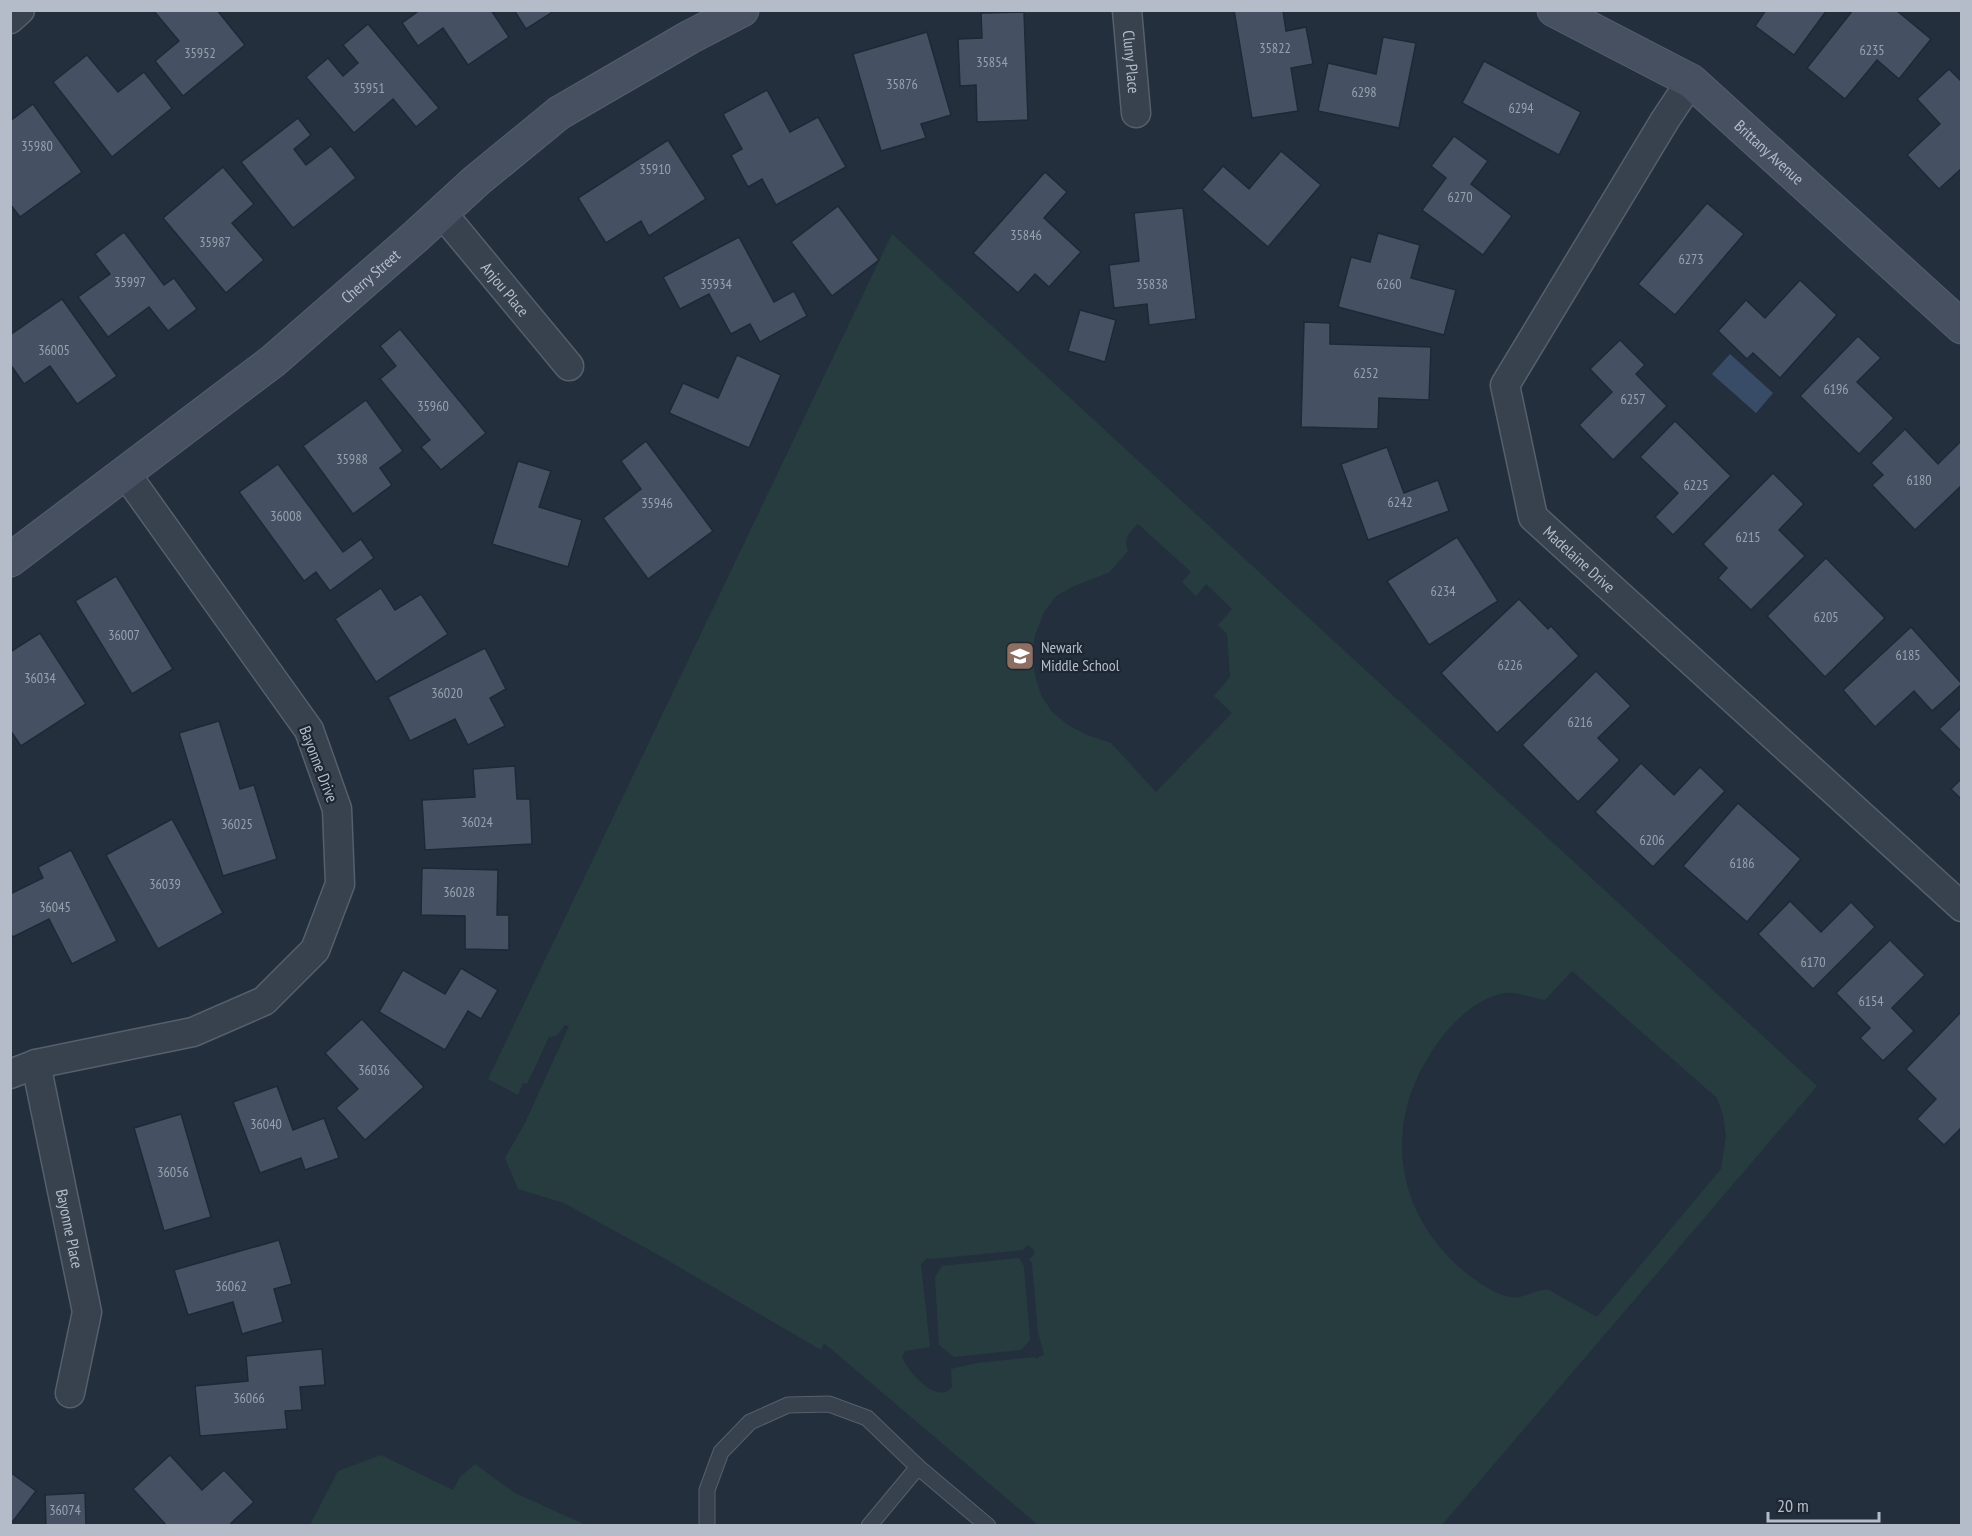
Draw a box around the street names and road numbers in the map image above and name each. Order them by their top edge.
street label: Cluny Place [1119,29,1144,94]
street label: Brittany Avenue [1730,115,1808,189]
street label: Cherry Street [337,245,404,307]
street label: Anjou Place [477,258,534,320]
street label: Madelaine Drive [1539,521,1619,597]
street label: Bayonne Drive [295,723,343,805]
street label: Bayonne Place [52,1187,88,1270]

